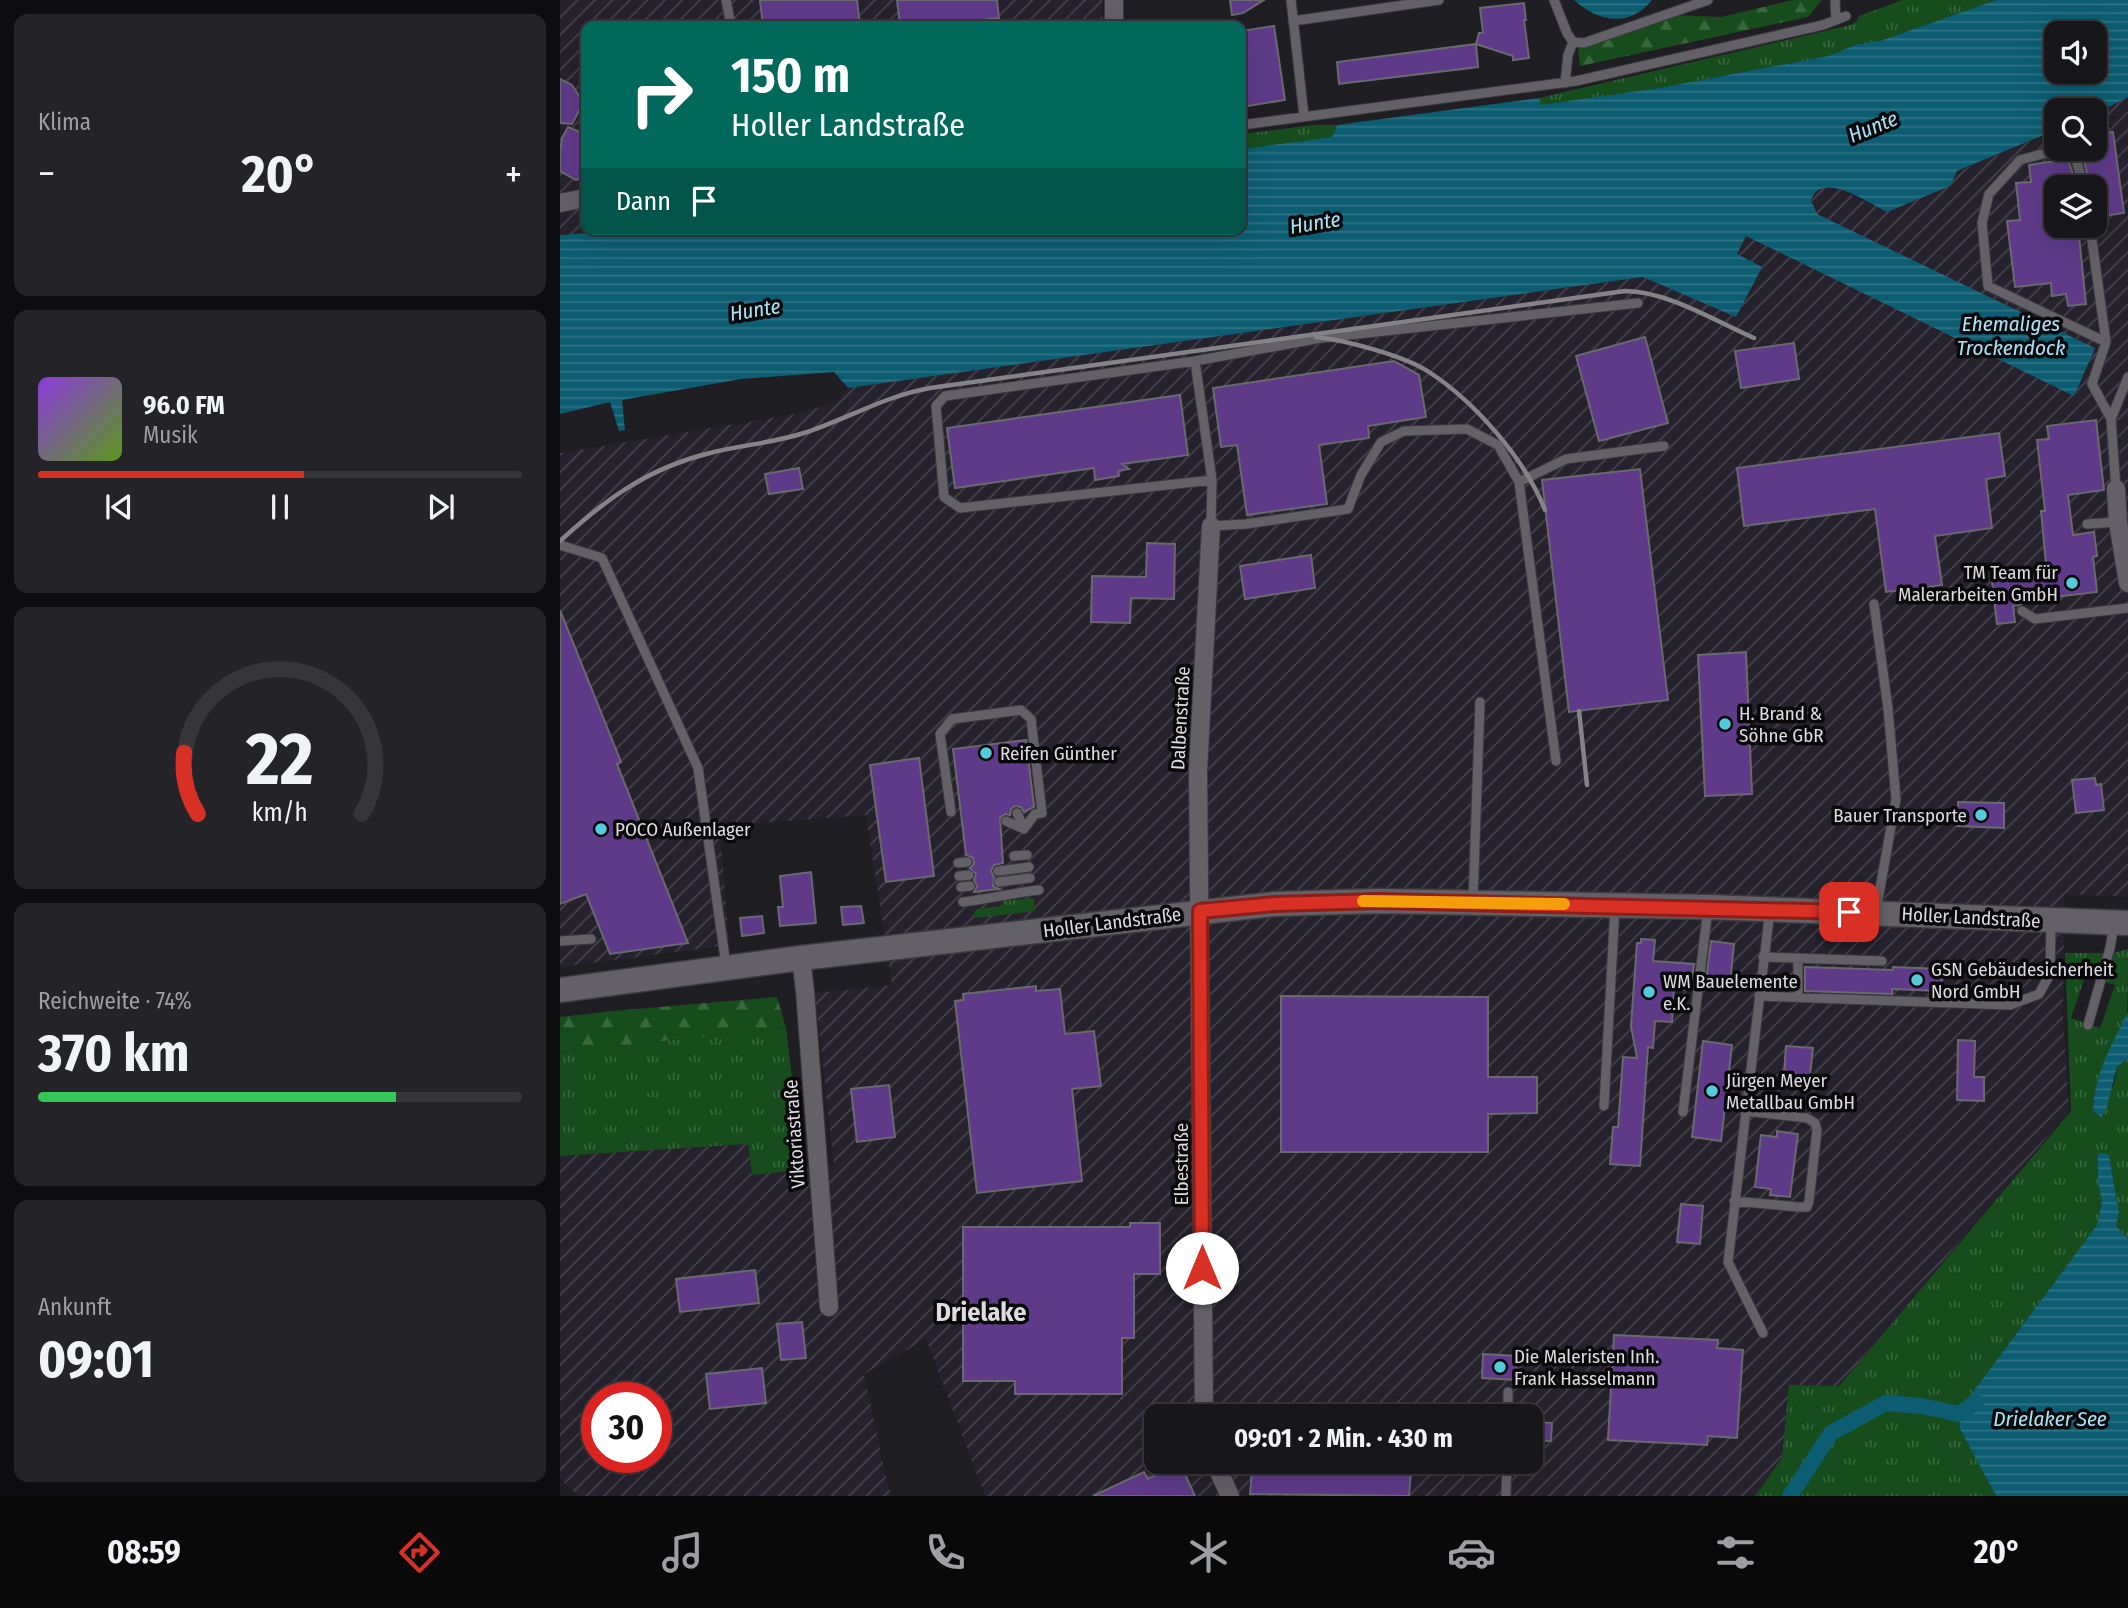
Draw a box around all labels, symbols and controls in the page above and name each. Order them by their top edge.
map controls [2044,21,2107,238]
button: sound [2044,21,2107,84]
text: 150 m [731,46,850,105]
icon: right [616,49,707,140]
button: search [2044,98,2107,161]
water label: Hunte [1845,105,1902,149]
text: Holler Landstraße [731,106,965,144]
text: Klima [38,108,91,136]
text: 20° [242,143,318,206]
text: − [38,151,55,197]
text: + [505,151,522,197]
button: layers [2044,175,2107,238]
icon: arrive [685,182,723,220]
text: Dann [616,186,671,217]
water label: Hunte [1288,206,1342,240]
water label: Hunte [728,293,782,327]
water label: Ehemaliges Trockendock [1957,311,2065,361]
text: 96.0 FM [143,390,225,421]
text: Musik [143,421,198,449]
icon: previous [100,488,138,526]
icon: pause [261,488,299,526]
icon: next [422,488,460,526]
place label: TM Team für Malerarbeiten GmbH [1898,561,2058,606]
marker: TM Team für Malerarbeiten GmbH [2064,575,2080,591]
street label: Dalbenstraße [1166,666,1195,770]
place label: H. Brand & Söhne GbR [1739,702,1824,747]
text: 22 [245,716,314,803]
marker: H. Brand & Söhne GbR [1717,716,1733,732]
place label: Reifen Günther [1000,742,1117,765]
marker: Reifen Günther [978,745,994,761]
text: km/h [252,798,308,828]
place label: Bauer Transporte [1833,804,1967,827]
marker: Bauer Transporte [1973,807,1989,823]
place label: POCO Außenlager [615,818,751,841]
marker: POCO Außenlager [593,821,609,837]
pin [1819,882,1879,942]
icon: arrive [1830,893,1868,931]
street label: Holler Landstraße [1901,902,2041,933]
street label: Holler Landstraße [1042,903,1182,942]
place label: GSN Gebäudesicherheit Nord GmbH [1931,958,2115,1003]
place label: WM Bauelemente e.K. [1663,970,1798,1015]
marker: GSN Gebäudesicherheit Nord GmbH [1909,972,1925,988]
marker: WM Bauelemente e.K. [1641,984,1657,1000]
text: Reichweite · 74% [38,987,192,1015]
text: 370 km [38,1022,189,1085]
place label: Jürgen Meyer Metallbau GmbH [1726,1069,1855,1114]
street label: Viktoriastraße [779,1079,810,1189]
marker: Jürgen Meyer Metallbau GmbH [1704,1083,1720,1099]
street label: Elbestraße [1170,1123,1193,1205]
position arrow [1165,1231,1239,1305]
text: Ankunft [38,1293,112,1321]
district label: Drielake [936,1297,1026,1328]
text: 09:01 [38,1328,154,1391]
place label: Die Maleristen Inh. Frank Hasselmann [1514,1345,1659,1390]
marker: Die Maleristen Inh. Frank Hasselmann [1492,1359,1508,1375]
speed limit sign: 30 [581,1382,672,1473]
water label: Drielaker See [1993,1406,2107,1432]
text: 09:01 · 2 Min. · 430 m [1234,1423,1453,1454]
icon: directions [395,1528,444,1577]
icon: music [658,1528,707,1577]
icon: phone [921,1528,970,1577]
icon: climate [1184,1528,1233,1577]
icon: car [1447,1528,1496,1577]
icon: filters [1711,1528,1760,1577]
text: 08:59 [107,1533,181,1571]
text: 20° [1974,1533,2021,1571]

